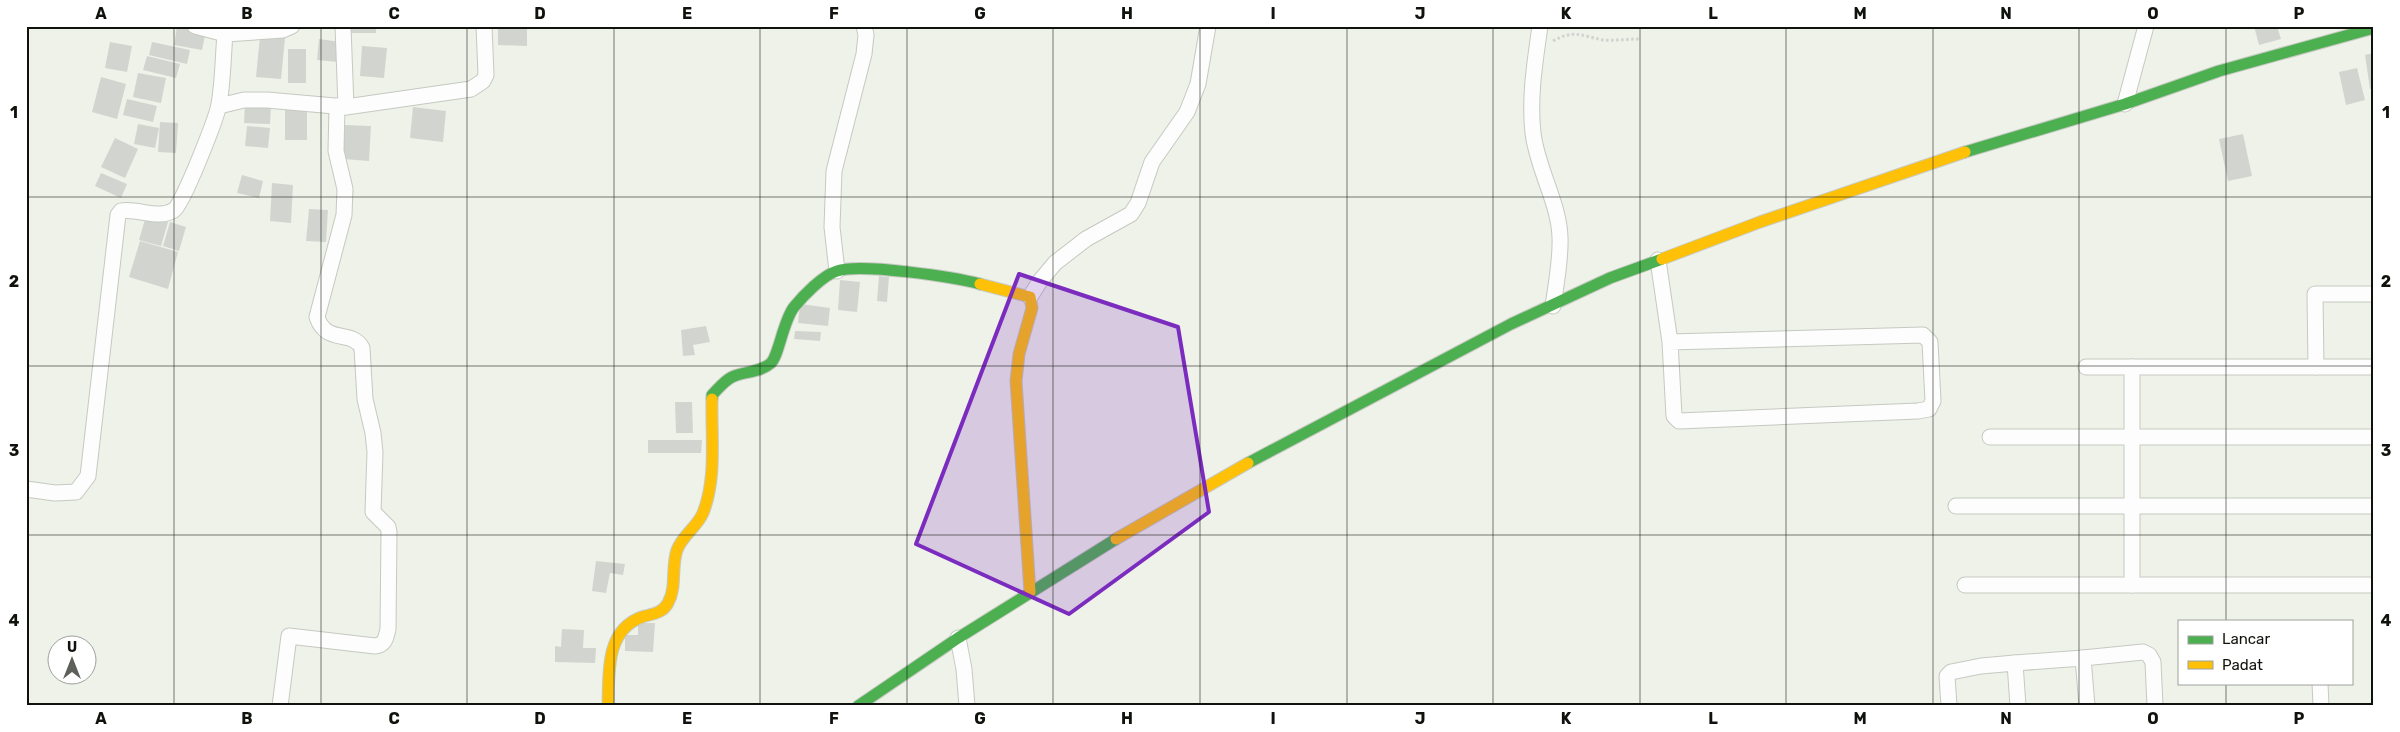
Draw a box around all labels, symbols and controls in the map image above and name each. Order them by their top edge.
text: A [95,4,107,23]
text: B [241,4,253,23]
text: C [388,4,400,23]
text: D [534,4,546,23]
text: E [682,4,692,23]
text: F [829,4,839,23]
text: G [974,4,986,23]
text: H [1121,4,1133,23]
text: I [1270,4,1276,23]
text: J [1415,4,1425,23]
text: K [1561,4,1572,23]
text: L [1708,4,1718,23]
text: M [1853,4,1867,23]
text: N [2000,4,2012,23]
text: O [2147,4,2159,23]
text: P [2294,4,2305,23]
text: 1 [10,103,18,122]
text: 1 [2382,103,2390,122]
text: 2 [9,272,19,291]
text: 2 [2381,272,2391,291]
text: 3 [9,441,19,460]
text: 3 [2381,441,2391,460]
text: 4 [9,611,20,630]
text: 4 [2381,611,2392,630]
legend [2178,620,2352,684]
text: Lancar [2222,630,2270,648]
north arrow [48,634,98,684]
text: U [67,639,77,656]
text: Padat [2222,656,2263,674]
text: A [95,709,107,728]
text: B [241,709,253,728]
text: C [388,709,400,728]
text: D [534,709,546,728]
text: E [682,709,692,728]
text: F [829,709,839,728]
text: G [974,709,986,728]
text: H [1121,709,1133,728]
text: I [1270,709,1276,728]
text: J [1415,709,1425,728]
text: K [1561,709,1572,728]
text: L [1708,709,1718,728]
text: M [1853,709,1867,728]
text: N [2000,709,2012,728]
text: O [2147,709,2159,728]
text: P [2294,709,2305,728]

